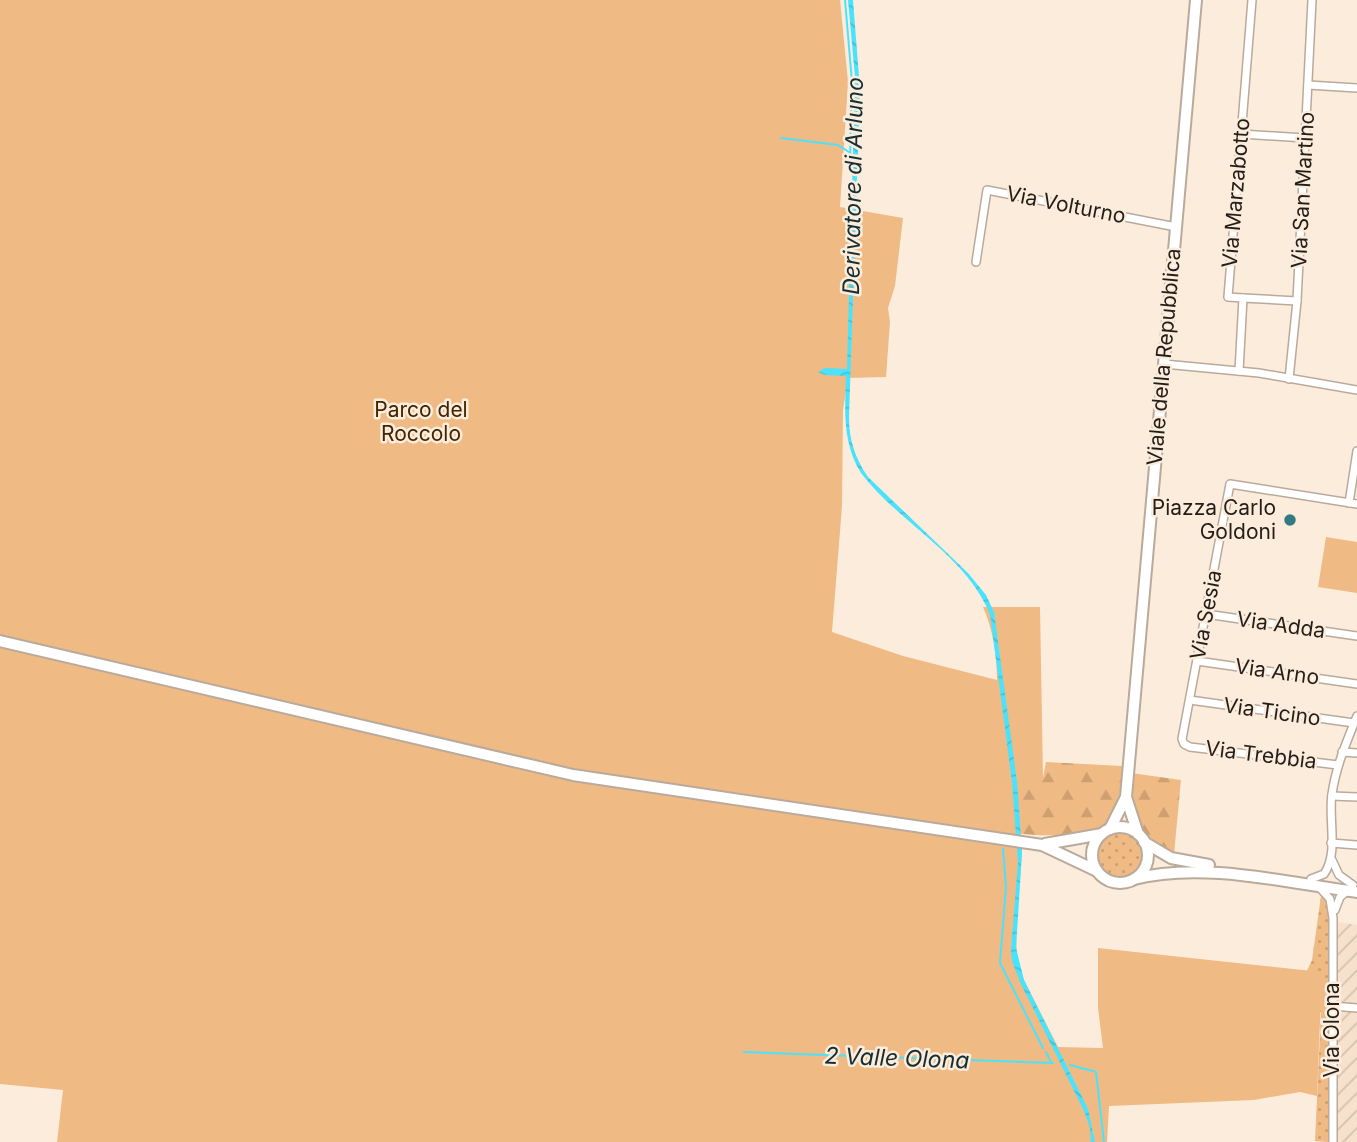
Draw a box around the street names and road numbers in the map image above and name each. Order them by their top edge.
street label: Via San Martino [1286,111,1319,269]
street label: Via Marzabotto [1216,117,1255,269]
street label: Via Volturno [1004,181,1128,228]
street label: Viale della Repubblica [1142,247,1185,467]
street label: Via Sesia [1185,568,1226,662]
street label: Via Adda [1235,606,1327,643]
street label: Via Arno [1233,653,1321,690]
street label: Via Ticino [1222,692,1322,731]
street label: Via Trebbia [1204,735,1318,774]
street label: Via Olona [1319,982,1344,1078]

